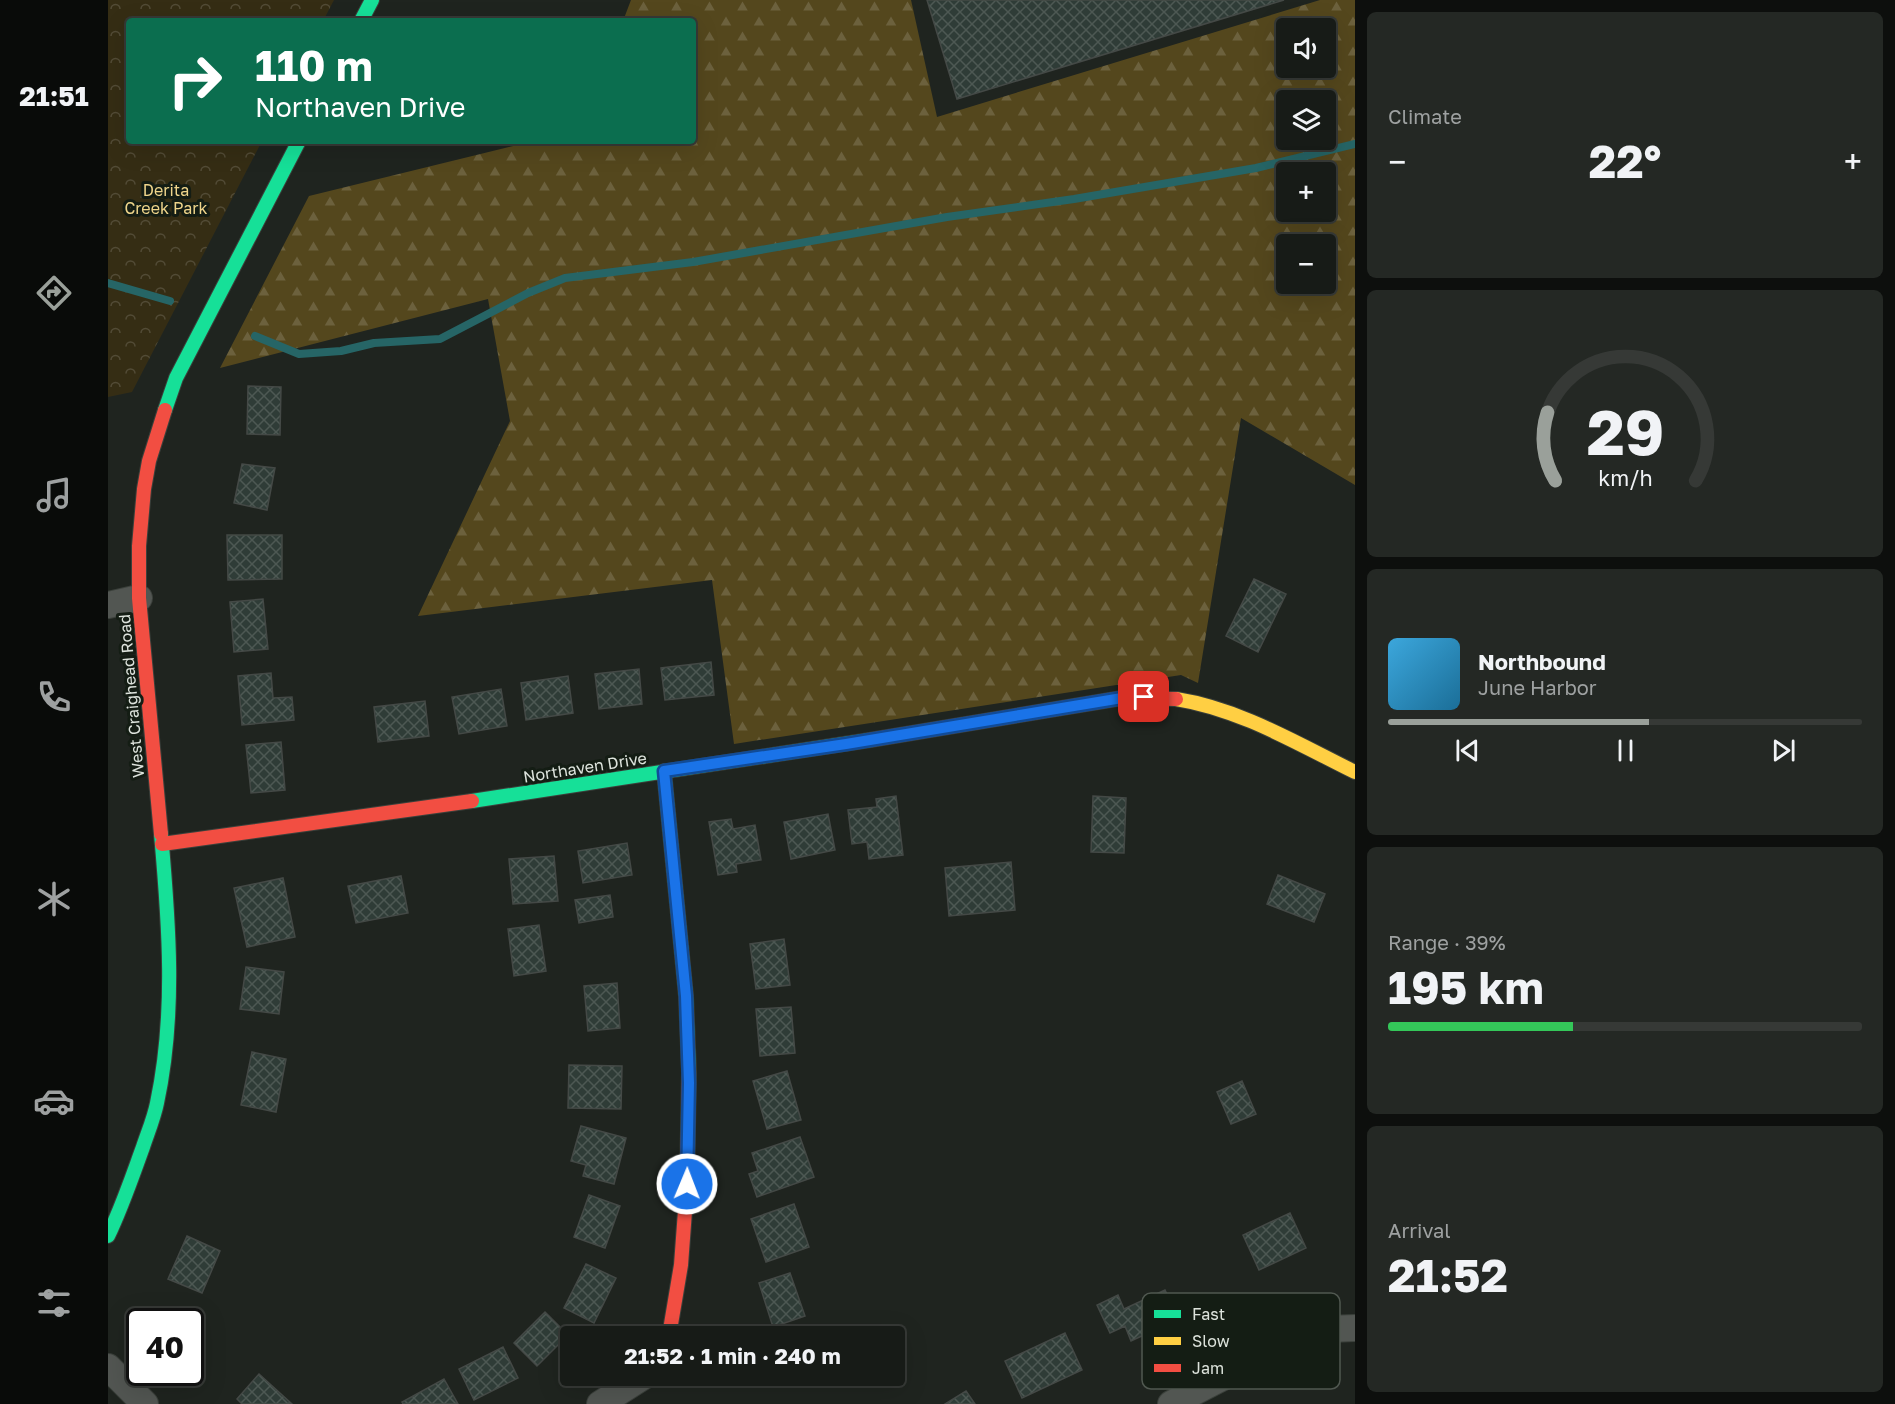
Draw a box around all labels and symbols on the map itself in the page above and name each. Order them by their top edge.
park label: Derita Creek Park [124,180,208,218]
street label: West Craighead Road [114,613,148,779]
pin [1118,671,1169,722]
street label: Northaven Drive [522,747,648,787]
position arrow [655,1152,719,1216]
legend [1142,1293,1340,1389]
text: Fast [1192,1304,1225,1324]
speed limit sign: 40 [126,1308,204,1386]
text: Slow [1192,1331,1230,1351]
text: Jam [1192,1358,1224,1378]

